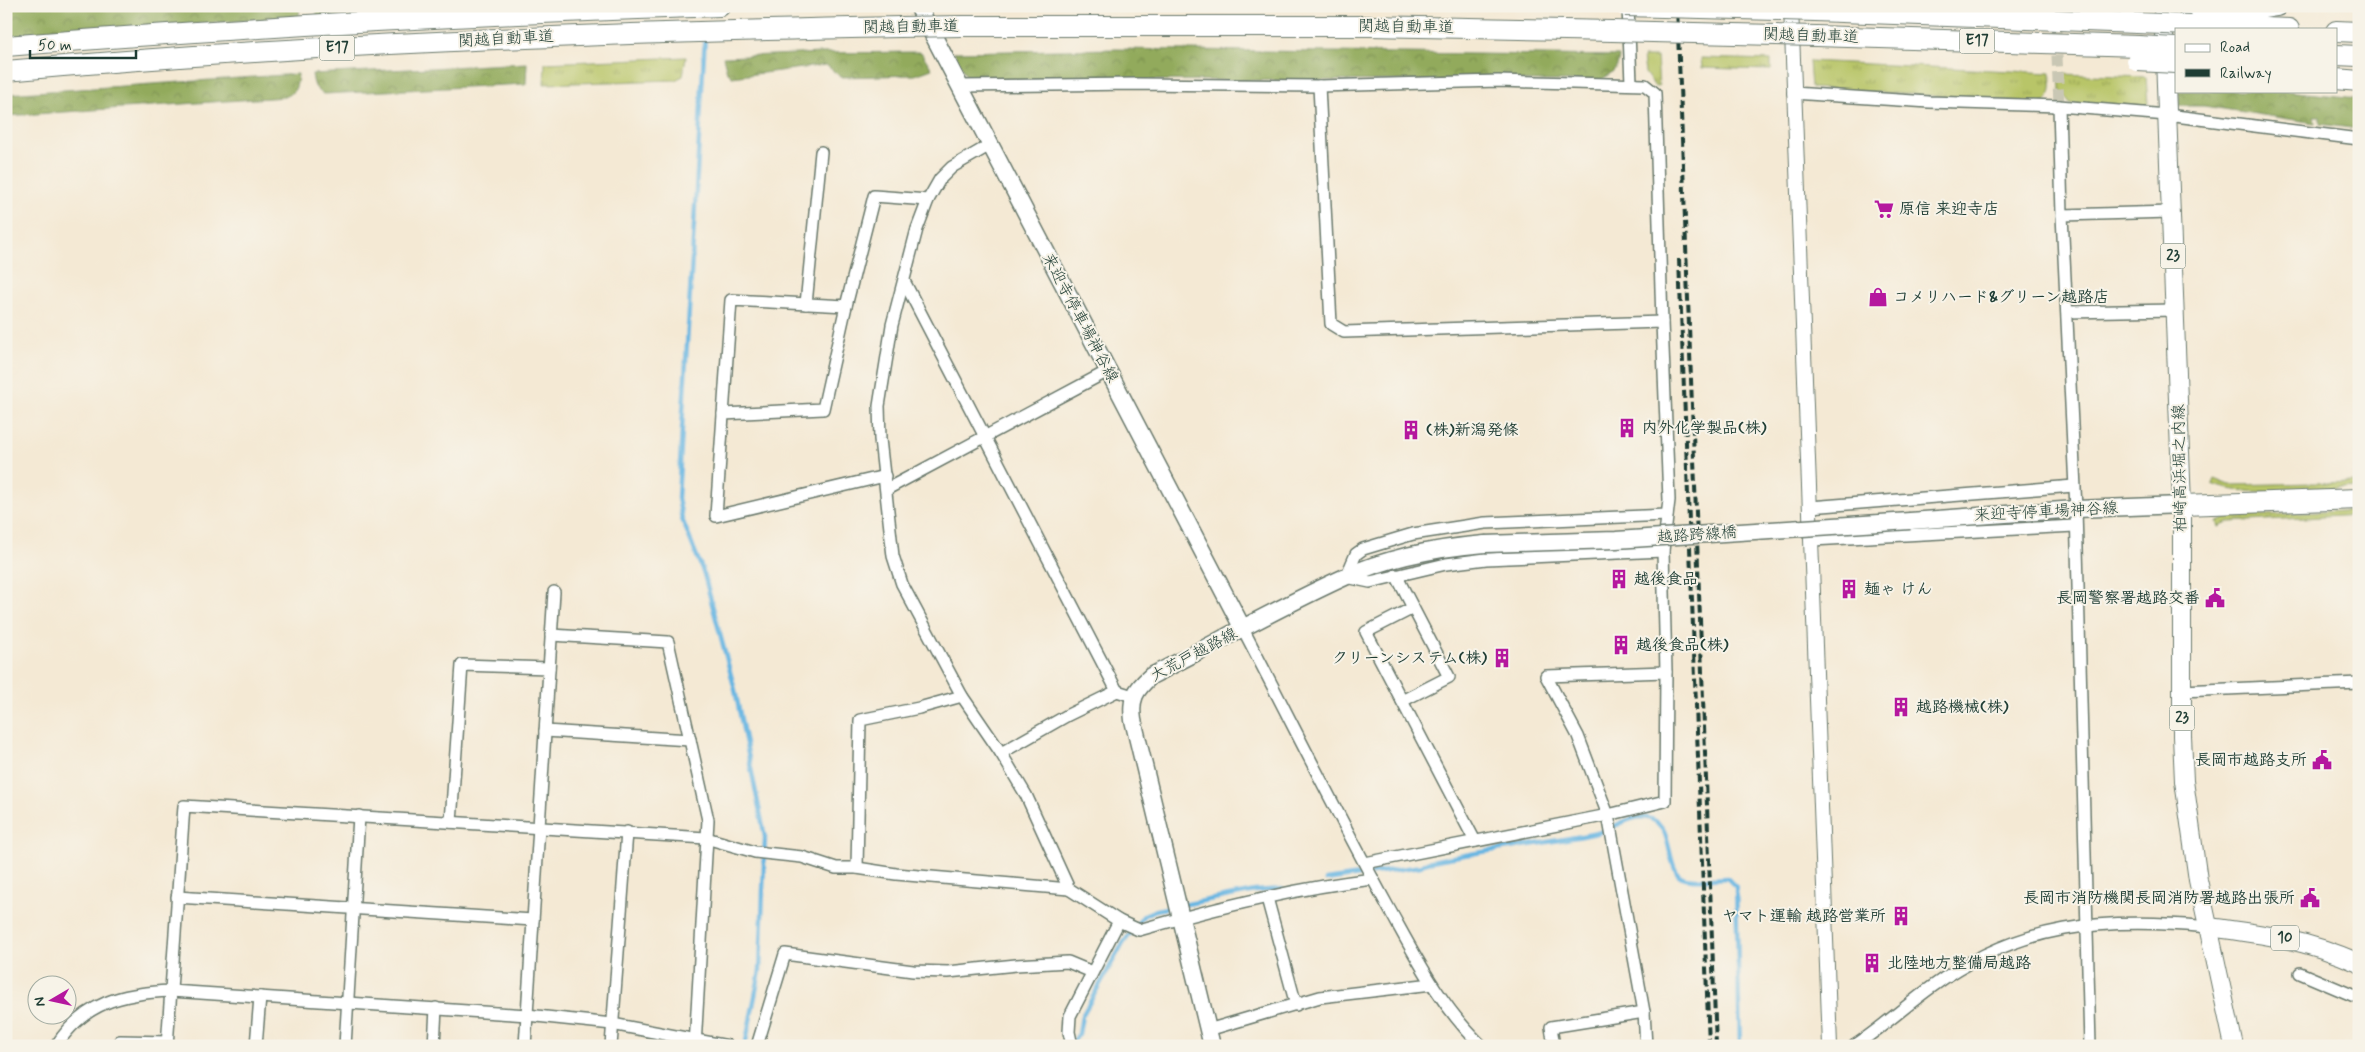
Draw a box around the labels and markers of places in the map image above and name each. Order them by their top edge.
supermarket icon: 原信 来迎寺店 [1873,198,1895,220]
place label: 原信 来迎寺店 [1899,199,1999,220]
shop icon: コメリハード&グリーン越路店 [1867,286,1889,308]
place label: コメリハード&グリーン越路店 [1893,287,2109,308]
building icon: 内外化学製品(株) [1616,417,1638,439]
place label: 内外化学製品(株) [1642,418,1767,439]
building icon: (株)新潟発條 [1400,419,1422,441]
place label: (株)新潟発條 [1426,420,1519,441]
building icon: 越後食品 [1608,568,1630,590]
place label: 越後食品 [1634,569,1698,590]
building icon: 麺ゃ けん [1838,578,1860,600]
place label: 麺ゃ けん [1864,579,1932,600]
public building icon: 長岡警察署越路交番 [2204,587,2226,609]
place label: 長岡警察署越路交番 [2056,588,2200,609]
building icon: 越後食品(株) [1610,634,1632,656]
place label: 越後食品(株) [1636,635,1729,656]
building icon: クリーンシステム(株) [1491,647,1513,669]
place label: クリーンシステム(株) [1332,648,1487,669]
building icon: 越路機械(株) [1890,696,1912,718]
place label: 越路機械(株) [1916,697,2009,718]
public building icon: 長岡市越路支所 [2311,749,2333,771]
place label: 長岡市越路支所 [2195,750,2307,771]
public building icon: 長岡市消防機関長岡消防署越路出張所 [2299,887,2321,909]
place label: 長岡市消防機関長岡消防署越路出張所 [2023,888,2295,909]
building icon: ヤマト運輸 越路営業所 [1890,905,1912,927]
place label: ヤマト運輸 越路営業所 [1722,906,1886,927]
building icon: 北陸地方整備局越路 [1861,952,1883,974]
place label: 北陸地方整備局越路 [1887,953,2031,974]

